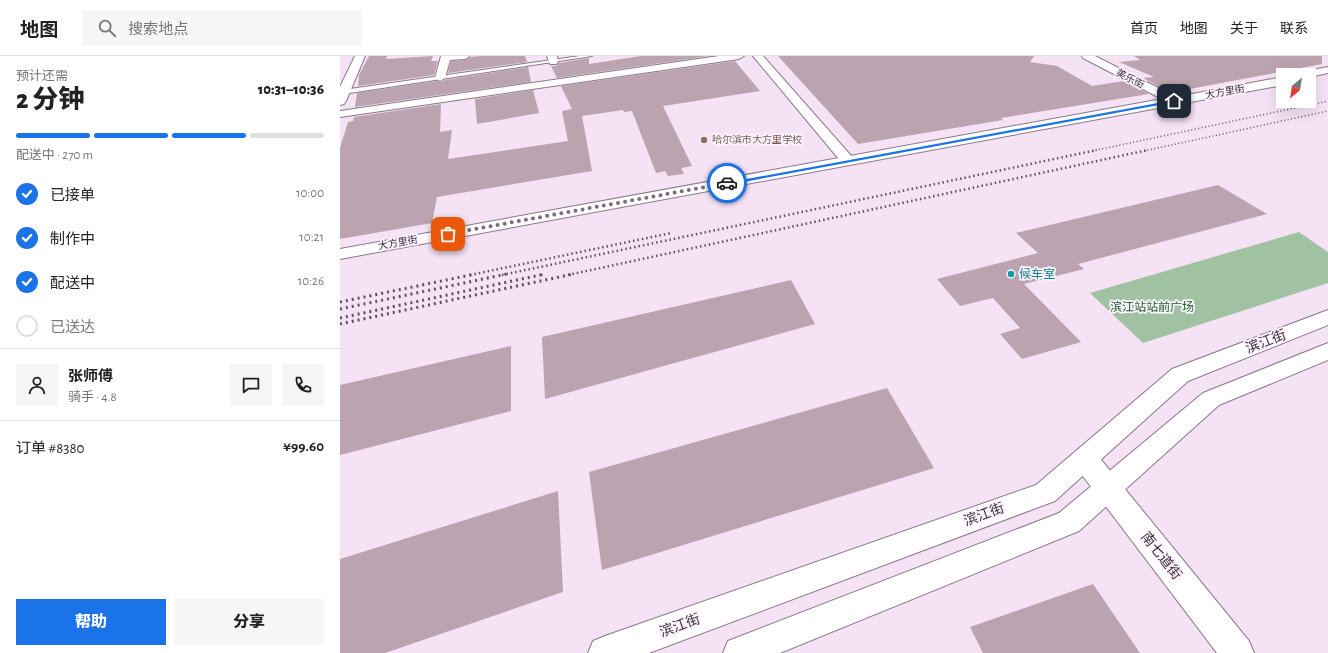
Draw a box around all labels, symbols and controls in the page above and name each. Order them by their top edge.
search box [82,10,362,46]
icon: search [96,17,118,39]
text: 地图 [20,21,58,40]
text: 搜索地点 [128,22,188,37]
text: 首页 [1130,22,1158,36]
text: 地图 [1180,22,1208,36]
text: 关于 [1230,22,1258,36]
text: 联系 [1280,22,1308,36]
street label: 美乐街 [1114,67,1146,90]
north arrow [1276,68,1316,108]
map controls [1276,68,1316,108]
text: 预计还需 [16,70,68,83]
text: 10:31–10:36 [258,82,324,97]
street label: 大方里街 [1204,83,1246,100]
pin [1157,84,1191,118]
text: 2 分钟 [16,87,84,113]
icon: home [1163,90,1185,112]
place label: 哈尔滨市大方里学校 [712,134,802,145]
marker: 哈尔滨市大方里学校 [699,135,709,145]
text: 配送中 · 270 m [16,149,93,162]
courier [707,163,747,203]
icon: car [716,172,738,194]
icon: check [16,183,38,205]
text: 10:00 [296,187,324,200]
text: 已接单 [50,188,95,203]
pin [431,217,465,251]
icon: bag [437,223,459,245]
icon: check [16,227,38,249]
text: 10:21 [299,231,324,244]
text: 制作中 [50,232,95,247]
street label: 大方里街 [377,234,419,251]
place label: 候车室 [1019,267,1055,280]
marker: 候车室 [1006,269,1016,279]
icon: check [16,271,38,293]
text: 10:26 [298,275,324,288]
text: 配送中 [50,276,95,291]
park label: 滨江站站前广场 [1110,300,1194,313]
text: 已送达 [50,320,95,335]
street label: 滨江街 [1244,327,1288,356]
button: person [16,364,58,406]
button: chat [230,364,272,406]
button: phone [282,364,324,406]
text: 张师傅 [68,369,113,384]
text: 骑手 · 4.8 [68,391,117,404]
text: ¥99.60 [283,439,324,454]
text: 订单 #8380 [16,441,85,456]
street label: 滨江街 [962,500,1006,529]
street label: 南七道街 [1138,529,1185,582]
button: 帮助 [16,599,166,645]
button: 分享 [174,599,324,645]
street label: 滨江街 [658,611,702,640]

